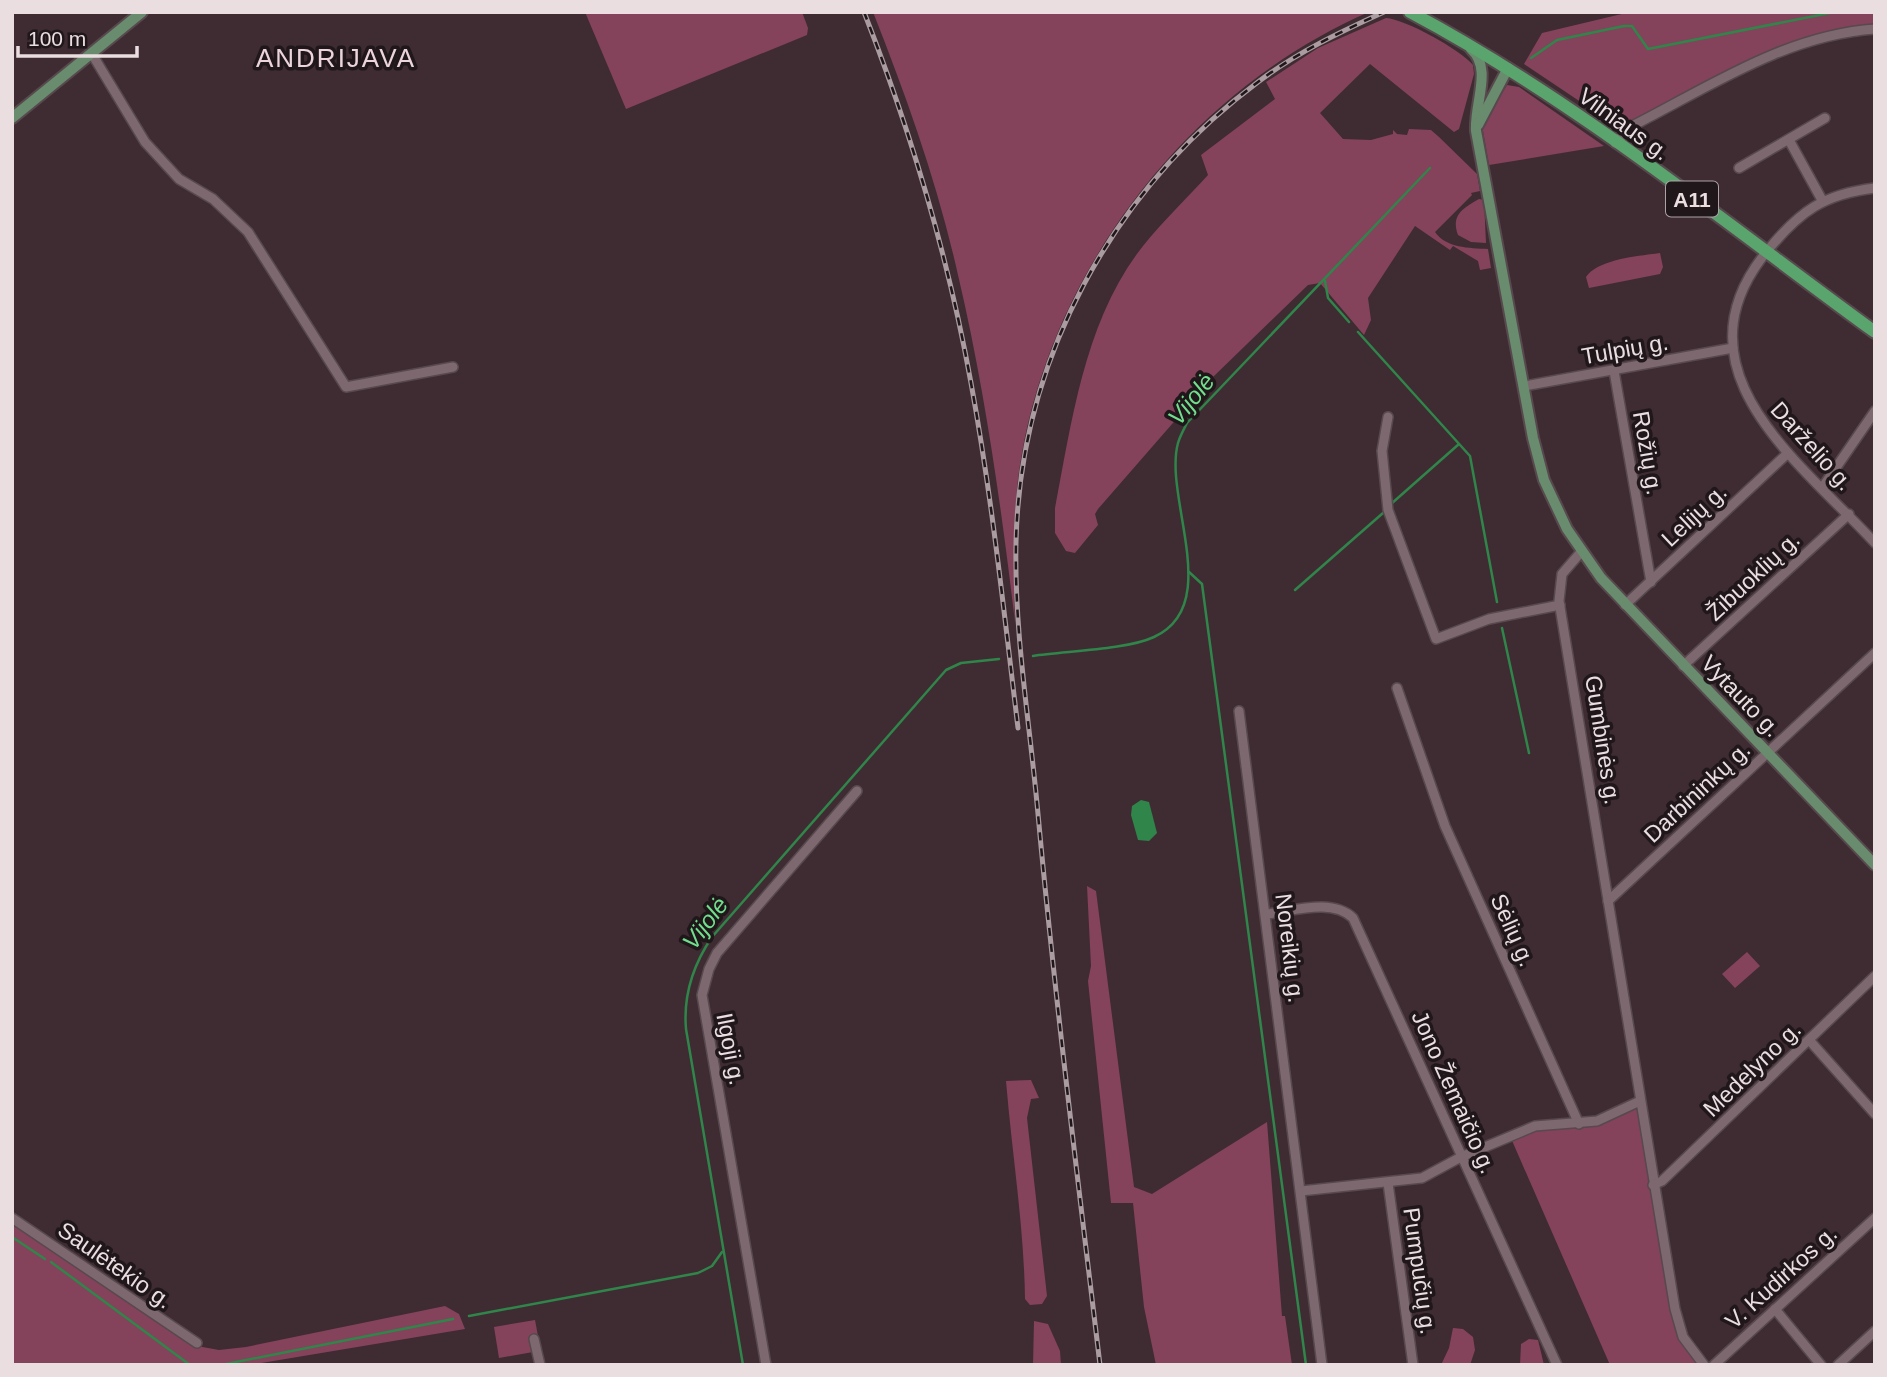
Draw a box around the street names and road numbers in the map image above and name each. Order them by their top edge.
street label: Vilniaus g. [1574,82,1674,166]
road number: A11 [1666,182,1718,216]
street label: Tulpių g. [1580,329,1670,369]
street label: Darželio g. [1766,396,1858,496]
street label: Rožių g. [1628,409,1668,497]
street label: Lelijų g. [1656,478,1732,552]
street label: Žibuoklių g. [1701,526,1805,626]
street label: Vytauto g. [1696,650,1786,742]
street label: Gumbinės g. [1580,674,1626,806]
street label: Darbininkų g. [1639,736,1755,848]
street label: Sėlių g. [1486,890,1540,970]
street label: Noreikių g. [1270,892,1310,1004]
street label: Jono Žemaičio g. [1407,1007,1501,1177]
street label: Ilgoji g. [711,1011,751,1087]
street label: Medelyno g. [1698,1016,1806,1122]
street label: Pumpučių g. [1398,1206,1442,1336]
street label: Saulėtekio g. [53,1216,177,1314]
street label: V. Kudirkos g. [1720,1220,1842,1334]

